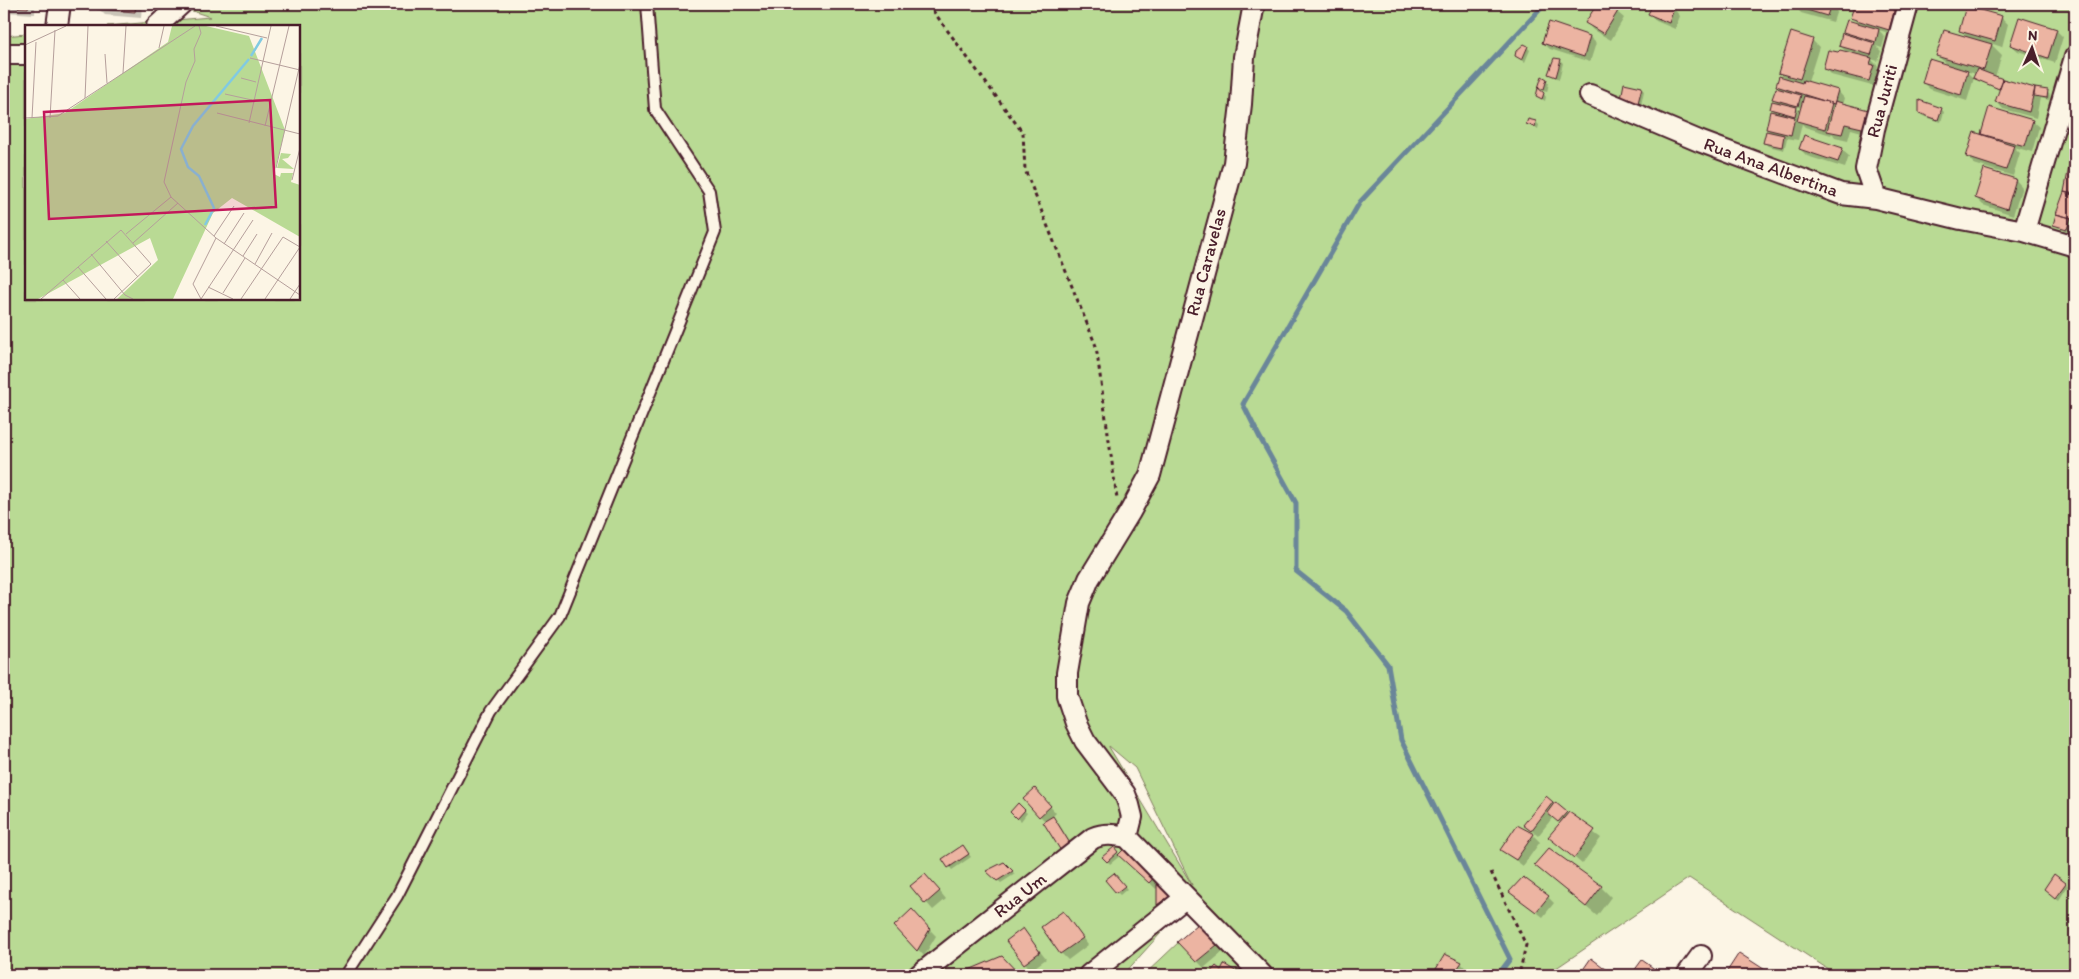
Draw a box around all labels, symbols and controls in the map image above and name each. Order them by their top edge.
north arrow [2006,22,2056,72]
inset map [25,25,300,300]
text: N [2027,27,2038,44]
street label: Rua Juriti [1862,62,1902,140]
street label: Rua Ana Albertina [1701,132,1842,202]
street label: Rua Caravelas [1181,206,1231,318]
street label: Rua Um [989,868,1051,922]

